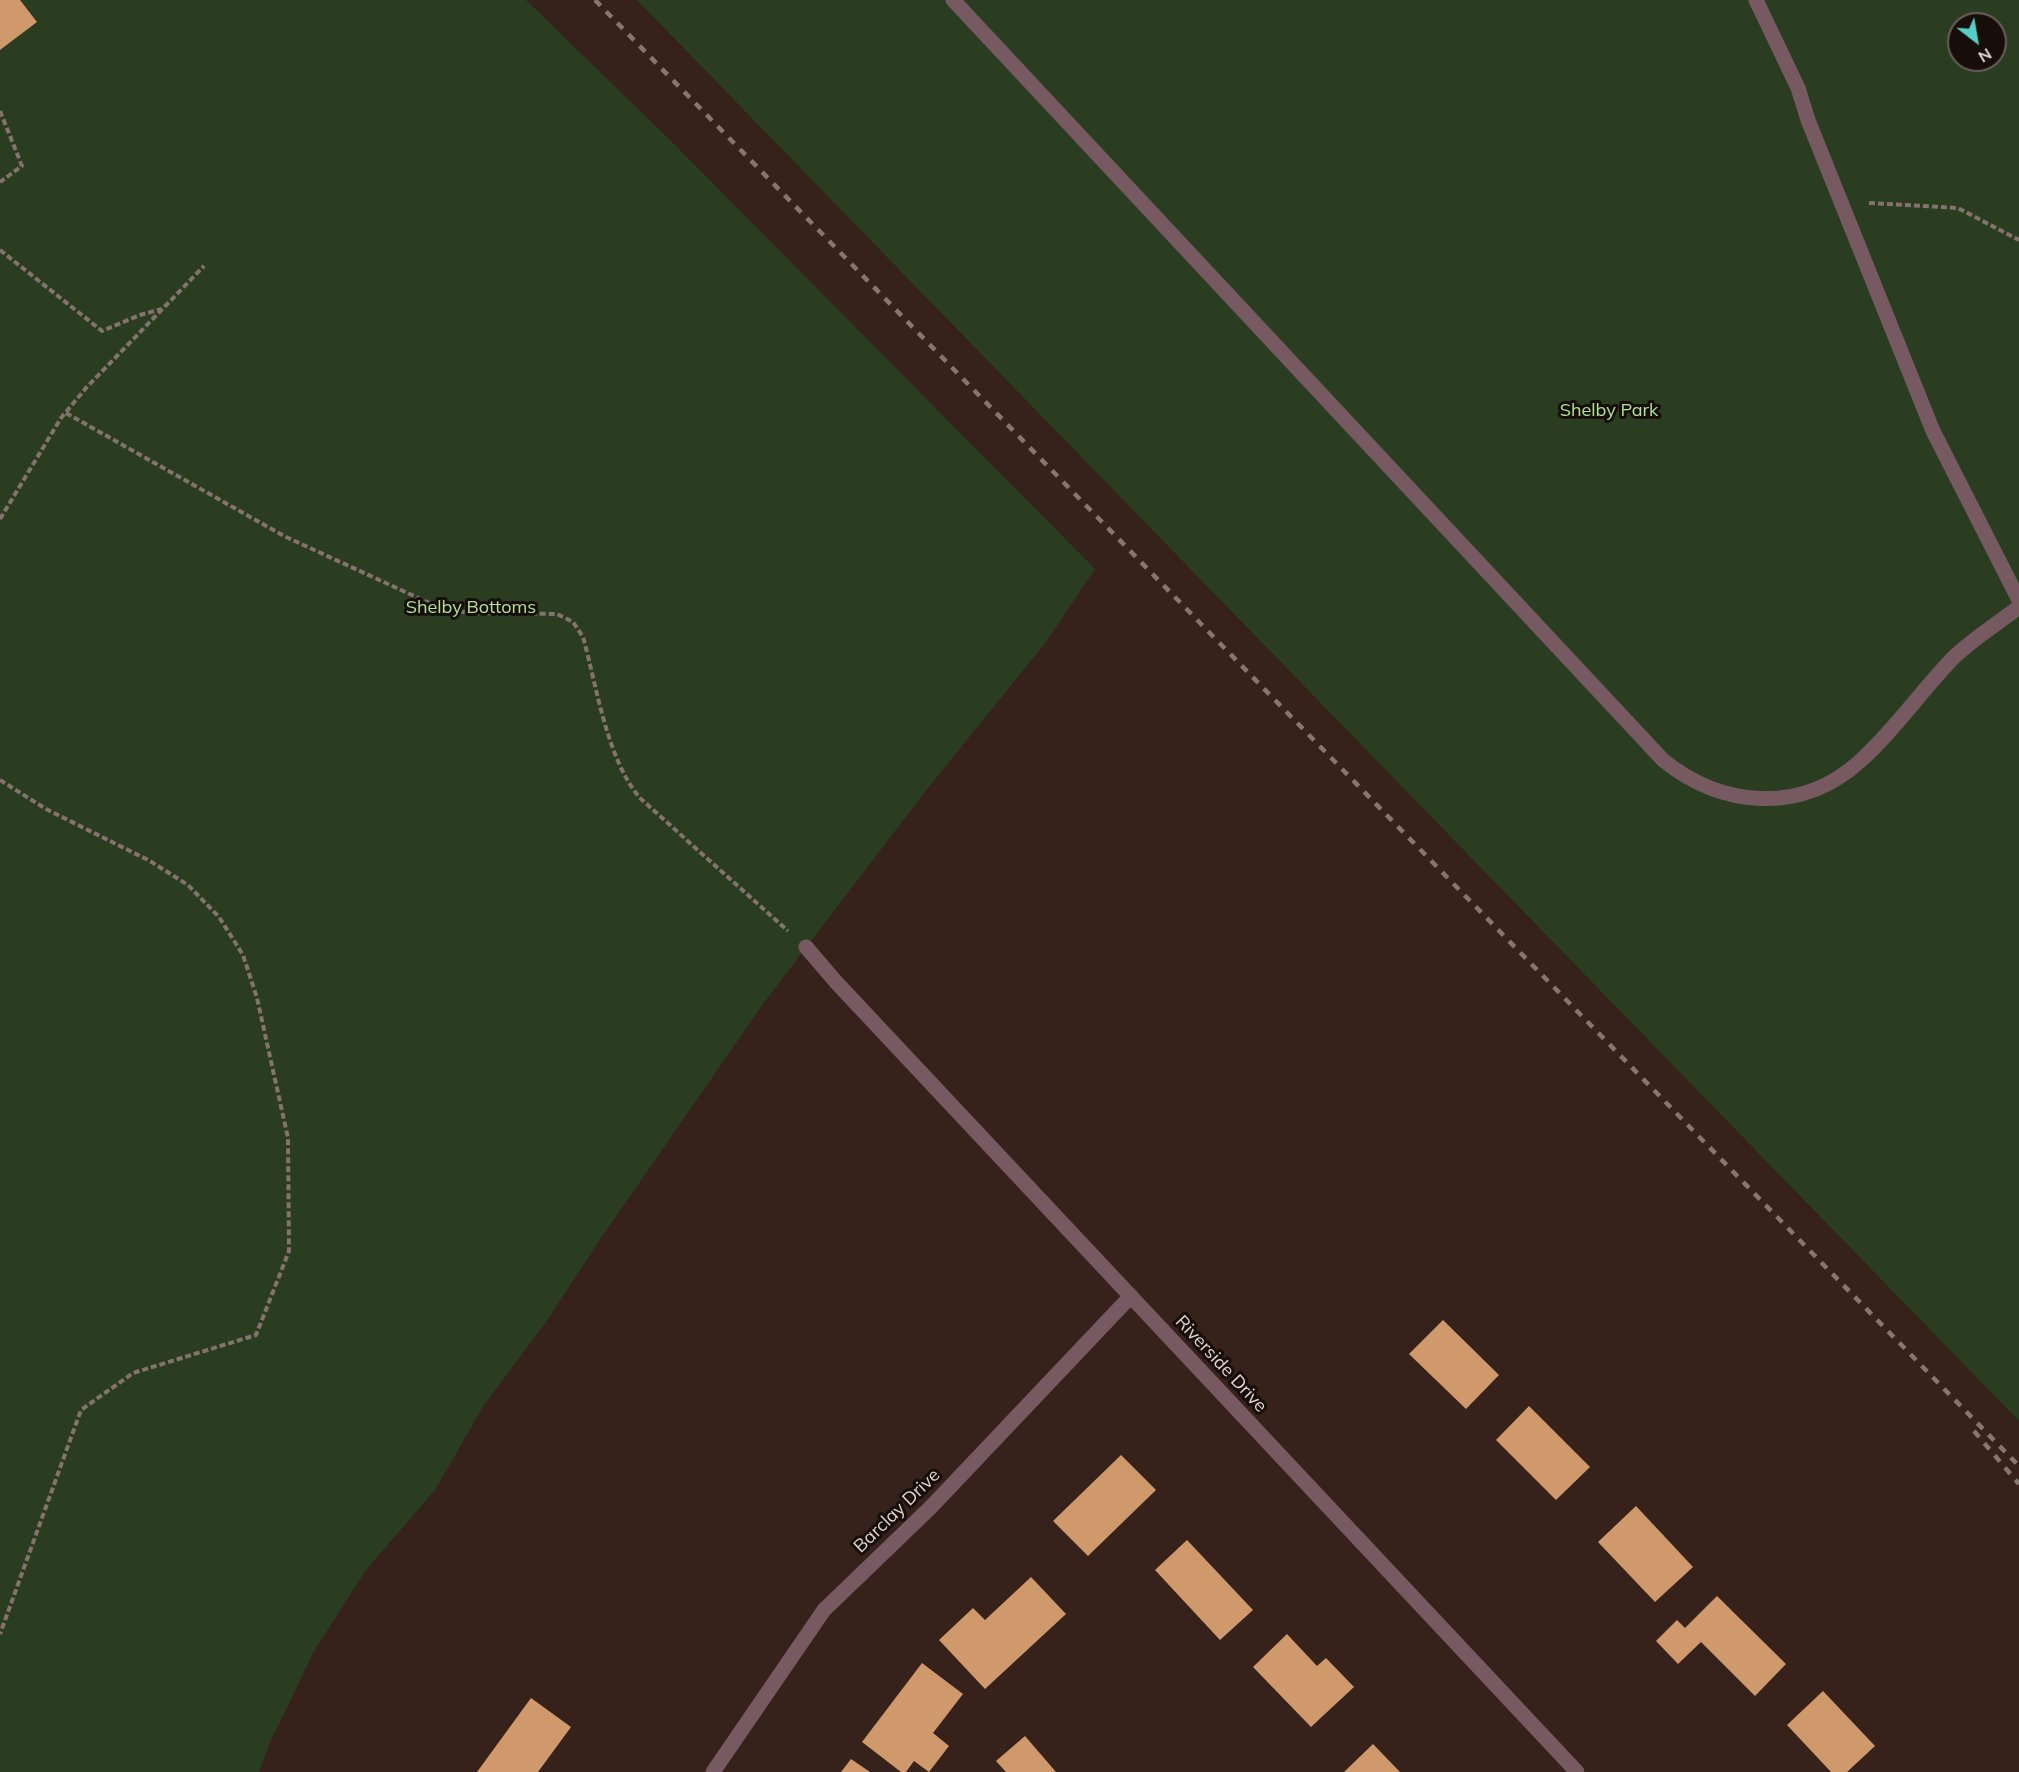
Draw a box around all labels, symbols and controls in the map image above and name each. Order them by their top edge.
north arrow [1947,12,2007,72]
text: N [1975,44,1996,67]
park label: Shelby Park [1560,400,1658,422]
park label: Shelby Bottoms [406,597,536,619]
street label: Riverside Drive [1171,1311,1271,1417]
street label: Barclay Drive [850,1465,944,1557]

